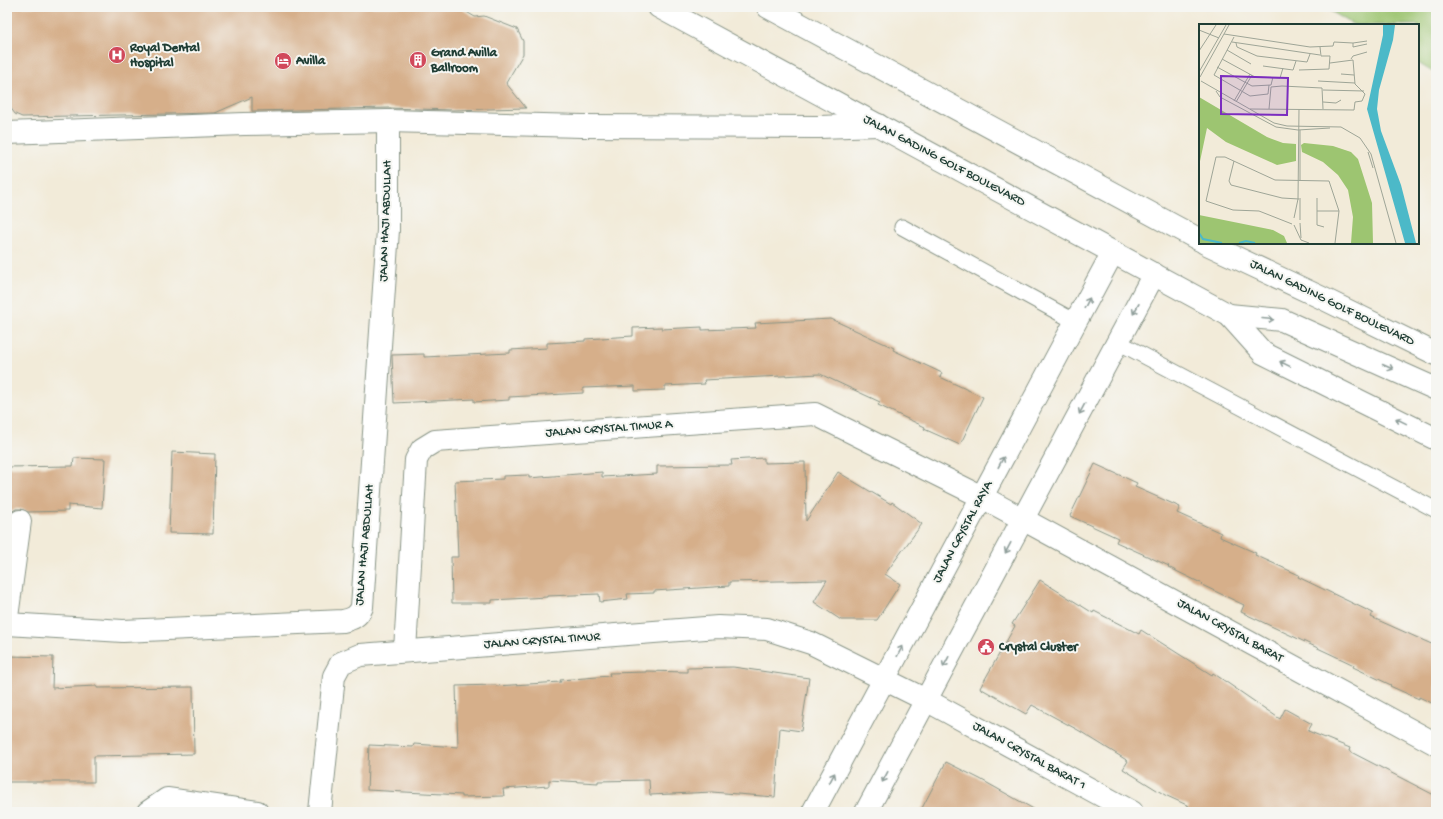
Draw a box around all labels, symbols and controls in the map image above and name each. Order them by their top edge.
inset map [1199,24,1419,244]
place label: Royal Dental Hospital [129,41,200,72]
hospital icon: Royal Dental Hospital [107,45,127,65]
place label: Grand Avilla Ballroom [430,46,498,76]
building icon: Grand Avilla Ballroom [408,50,428,70]
hotel icon: Avilla [273,51,293,71]
place label: Avilla [295,54,326,69]
street label: JALAN GADING GOLF BOULEVARD [860,112,1028,210]
street label: JALAN HAJI ABDULLAH [376,159,396,282]
street label: JALAN GADING GOLF BOULEVARD [1247,257,1417,350]
one-way arrow [1083,297,1091,309]
one-way arrow [1131,302,1139,314]
one-way arrow [1261,315,1274,322]
one-way arrow [1279,360,1291,367]
one-way arrow [1381,364,1393,371]
one-way arrow [1078,402,1086,414]
street label: JALAN CRYSTAL TIMUR A [545,417,674,441]
one-way arrow [1395,417,1407,424]
one-way arrow [998,456,1005,468]
street label: JALAN CRYSTAL RAYA [930,477,997,585]
street label: JALAN HAJI ABDULLAH [352,483,378,606]
one-way arrow [1004,542,1011,554]
street label: JALAN CRYSTAL BARAT [1174,596,1286,667]
street label: JALAN CRYSTAL TIMUR [483,629,602,653]
public building icon: Crystal Cluster [976,637,996,657]
place label: Crystal Cluster [998,640,1079,655]
one-way arrow [897,645,904,657]
one-way arrow [942,656,950,668]
street label: JALAN CRYSTAL BARAT 1 [970,719,1088,793]
one-way arrow [881,771,888,783]
one-way arrow [828,772,836,784]

